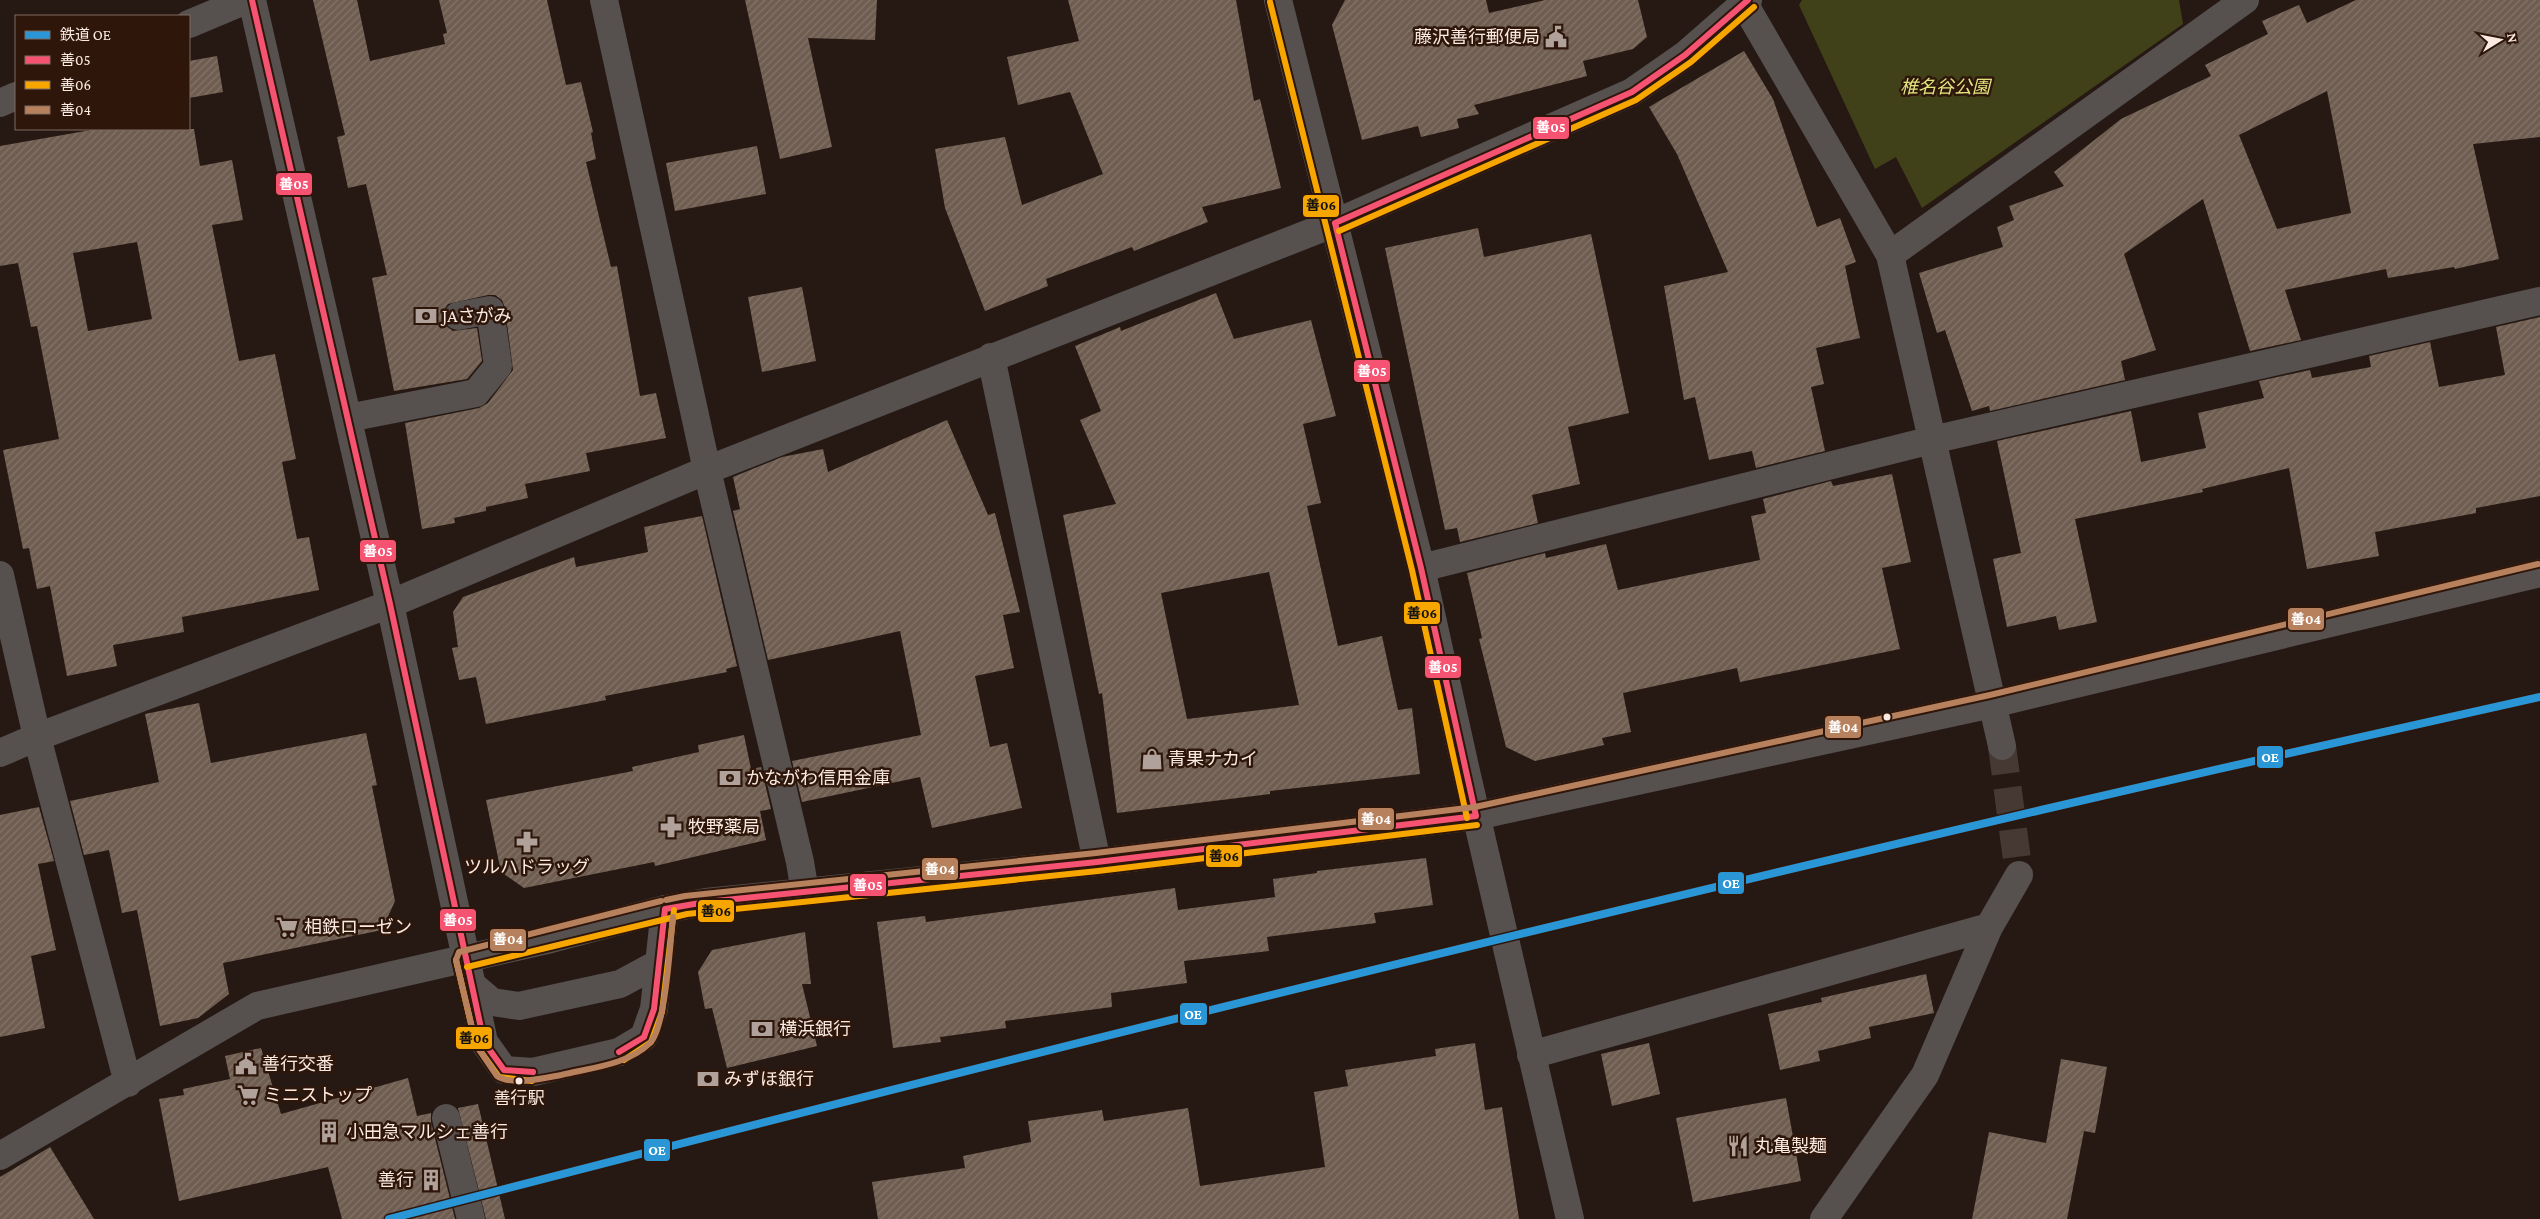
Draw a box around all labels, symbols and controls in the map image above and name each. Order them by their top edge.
legend [15,15,190,130]
north arrow [2475,15,2525,65]
public building icon: 藤沢善行郵便局 [1543,24,1569,50]
text: 鉄道 OE [60,27,111,43]
place label: 藤沢善行郵便局 [1414,27,1540,47]
text: N [2504,32,2522,44]
text: 善05 [60,52,91,68]
text: 善06 [60,77,91,93]
park label: 椎名谷公園 [1900,77,1993,97]
text: 善04 [60,102,91,118]
line badge: 善05 [1532,116,1570,140]
text: 善05 [1536,119,1566,135]
line badge: 善05 [275,172,313,196]
text: 善05 [279,176,309,192]
line badge: 善06 [1302,194,1340,218]
text: 善06 [1306,197,1336,213]
bank icon: JAさがみ [413,303,439,329]
place label: JAさがみ [440,306,512,326]
line badge: 善05 [1353,359,1391,383]
text: 善05 [1357,363,1387,379]
line badge: 善05 [359,539,397,563]
text: 善05 [363,543,393,559]
line badge: 善06 [1403,601,1441,625]
text: 善06 [1407,605,1437,621]
line badge: 善04 [2287,607,2325,631]
text: 善04 [2291,611,2321,627]
line badge: 善05 [1424,655,1462,679]
text: 善05 [1428,659,1458,675]
unlabelled marker [1882,712,1892,722]
line badge: 善04 [1824,715,1862,739]
text: 善04 [1828,719,1858,735]
line badge: OE [2256,745,2284,769]
shop icon: 青果ナカイ [1139,746,1165,772]
place label: 青果ナカイ [1168,749,1258,769]
text: OE [2261,749,2279,765]
bank icon: かながわ信用金庫 [717,765,743,791]
place label: かながわ信用金庫 [746,768,890,788]
line badge: 善04 [1357,807,1395,831]
text: 善04 [1361,811,1391,827]
pharmacy icon: 牧野薬局 [658,814,684,840]
place label: 牧野薬局 [688,817,760,837]
pharmacy icon: ツルハドラッグ [514,829,540,855]
line badge: 善06 [1205,844,1243,868]
text: 善06 [1209,848,1239,864]
place label: ツルハドラッグ [464,857,590,877]
line badge: 善04 [921,857,959,881]
text: 善04 [925,861,955,877]
line badge: OE [1717,871,1745,895]
line badge: 善05 [849,873,887,897]
text: OE [1722,875,1740,891]
text: 善05 [853,877,883,893]
line badge: 善06 [697,899,735,923]
text: 善06 [701,903,731,919]
line badge: 善05 [439,908,477,932]
text: 善05 [443,912,473,928]
supermarket icon: 相鉄ローゼン [274,914,300,940]
place label: 相鉄ローゼン [304,917,412,937]
line badge: 善04 [489,928,527,952]
text: 善04 [493,931,523,947]
line badge: OE [1179,1002,1208,1026]
text: OE [1184,1006,1202,1022]
bank icon: 横浜銀行 [749,1016,775,1042]
place label: 横浜銀行 [779,1019,851,1039]
line badge: 善06 [455,1026,493,1050]
text: 善06 [459,1030,489,1046]
public building icon: 善行交番 [233,1051,259,1077]
place label: 善行交番 [262,1054,334,1074]
bank icon: みずほ銀行 [695,1066,721,1092]
place label: みずほ銀行 [724,1069,814,1089]
marker: 善行駅 [514,1076,524,1086]
supermarket icon: ミニストップ [235,1082,261,1108]
place label: ミニストップ [264,1085,372,1105]
place label: 善行駅 [494,1088,545,1108]
building icon: 小田急マルシェ善行 [316,1119,342,1145]
place label: 小田急マルシェ善行 [346,1122,508,1142]
restaurant icon: 丸亀製麺 [1725,1133,1751,1159]
place label: 丸亀製麺 [1755,1136,1827,1156]
line badge: OE [643,1138,671,1162]
text: OE [648,1142,666,1158]
building icon: 善行 [418,1167,444,1193]
place label: 善行 [378,1170,414,1190]

